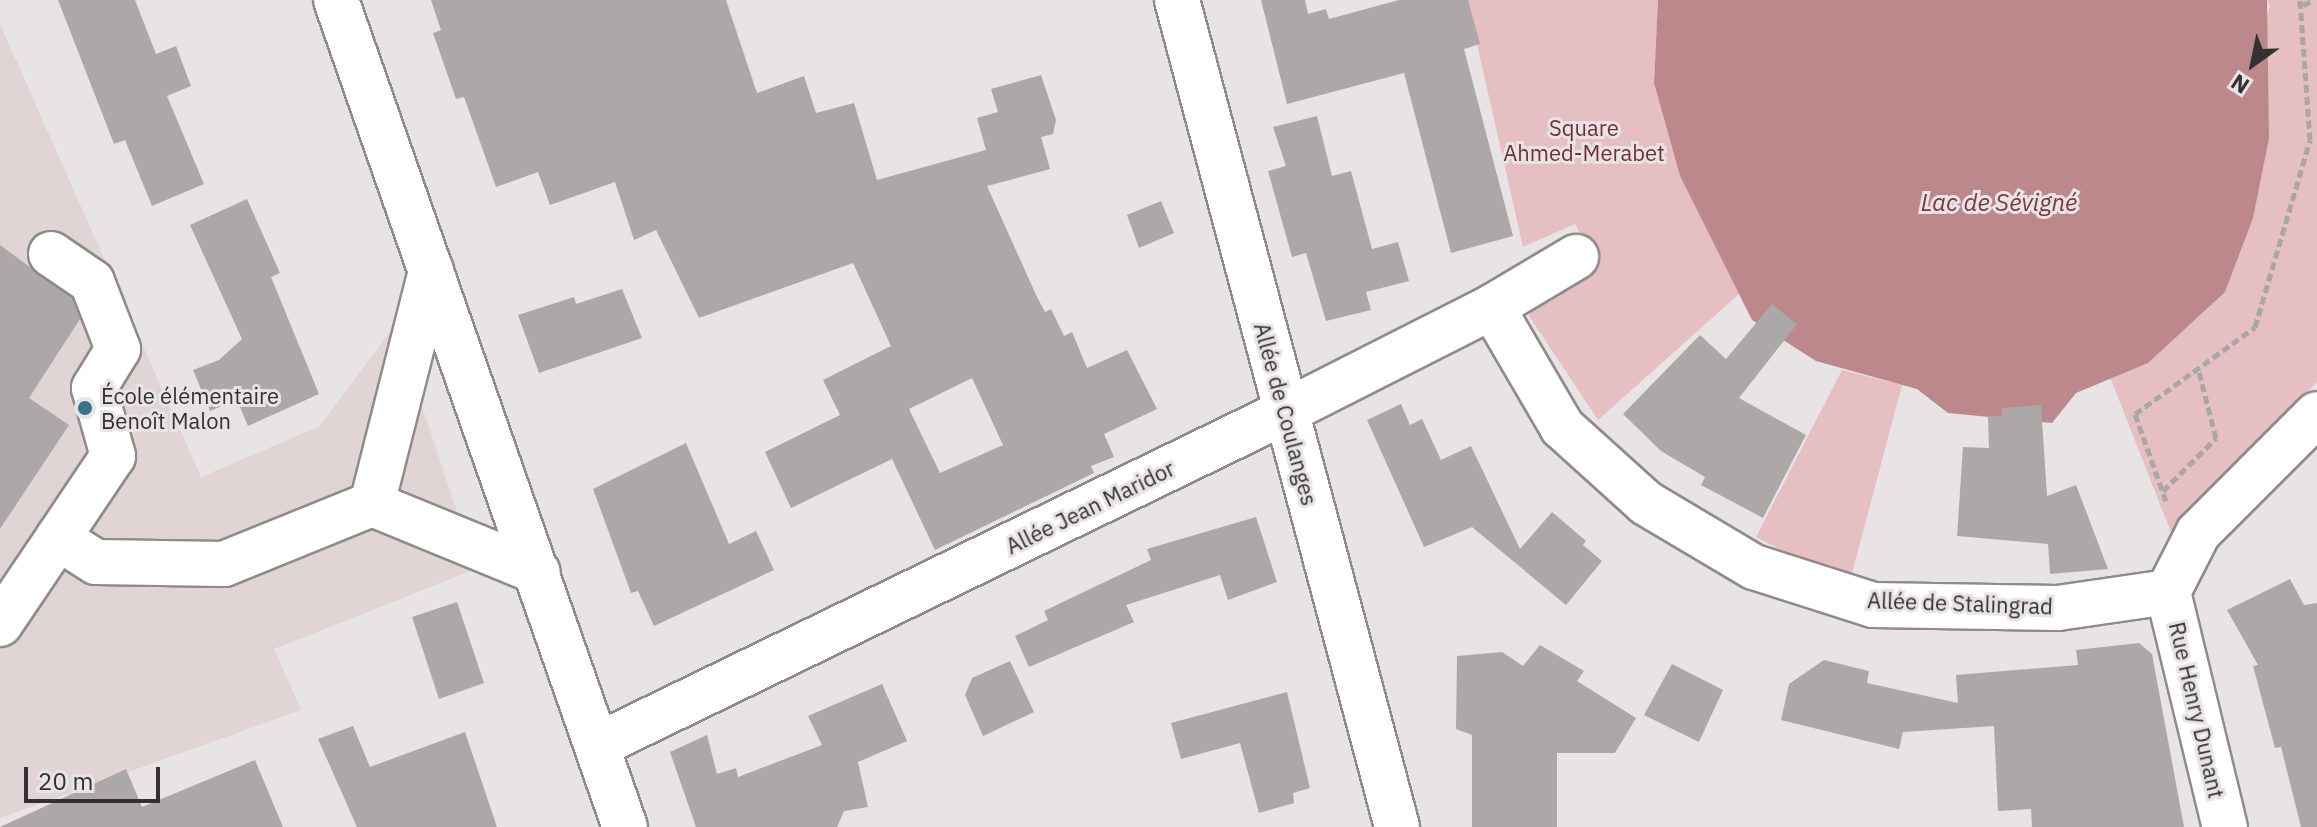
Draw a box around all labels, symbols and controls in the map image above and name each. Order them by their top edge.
north arrow [2213,24,2293,104]
text: N [2225,68,2254,101]
park label: Square Ahmed-Merabet [1503,114,1665,166]
water label: Lac de Sévigné [1921,189,2077,217]
street label: Allée de Coulanges [1249,320,1323,508]
place label: École élémentaire Benoît Malon [101,382,279,434]
marker: École élémentaire Benoît Malon [76,399,94,417]
street label: Allée Jean Maridor [1001,455,1179,559]
street label: Allée de Stalingrad [1867,587,2053,619]
street label: Rue Henry Dunant [2164,619,2230,801]
scale bar [28,751,164,801]
text: 20 m [38,765,93,797]

